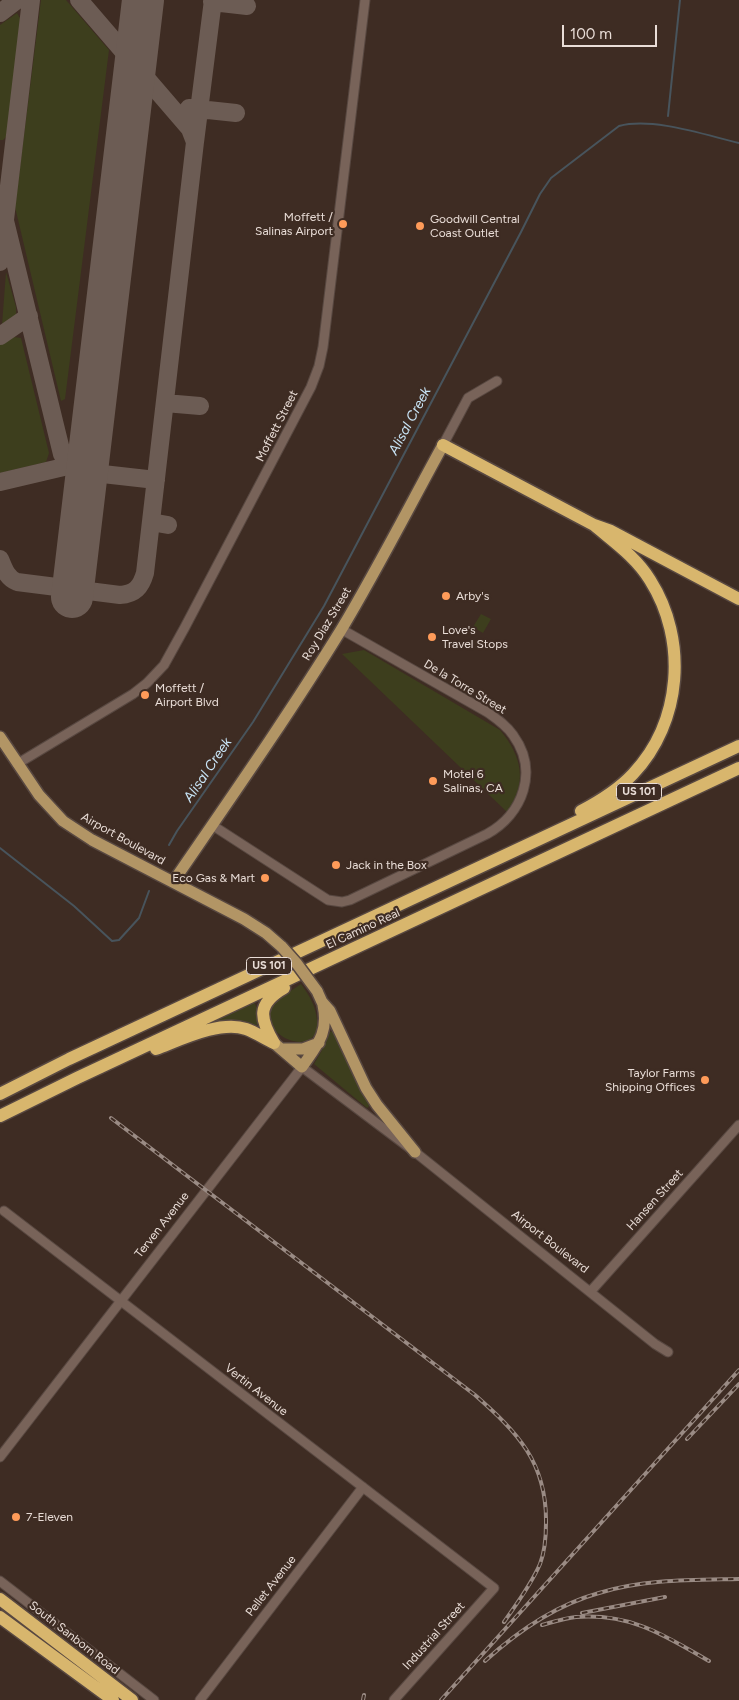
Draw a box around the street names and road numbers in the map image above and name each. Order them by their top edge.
street label: Moffett Street [253,388,301,464]
street label: Roy Diaz Street [299,585,355,663]
street label: De la Torre Street [421,657,509,717]
road number: US 101 [616,784,662,800]
street label: Airport Boulevard [78,810,168,868]
street label: El Camino Real [324,906,402,952]
road number: US 101 [246,958,292,974]
street label: Hansen Street [624,1166,686,1234]
street label: Terven Avenue [132,1189,192,1261]
street label: Airport Boulevard [509,1207,591,1277]
street label: Vertin Avenue [222,1361,290,1419]
street label: Pellet Avenue [243,1553,299,1619]
street label: South Sanborn Road [26,1598,122,1678]
street label: Industrial Street [400,1599,468,1673]

